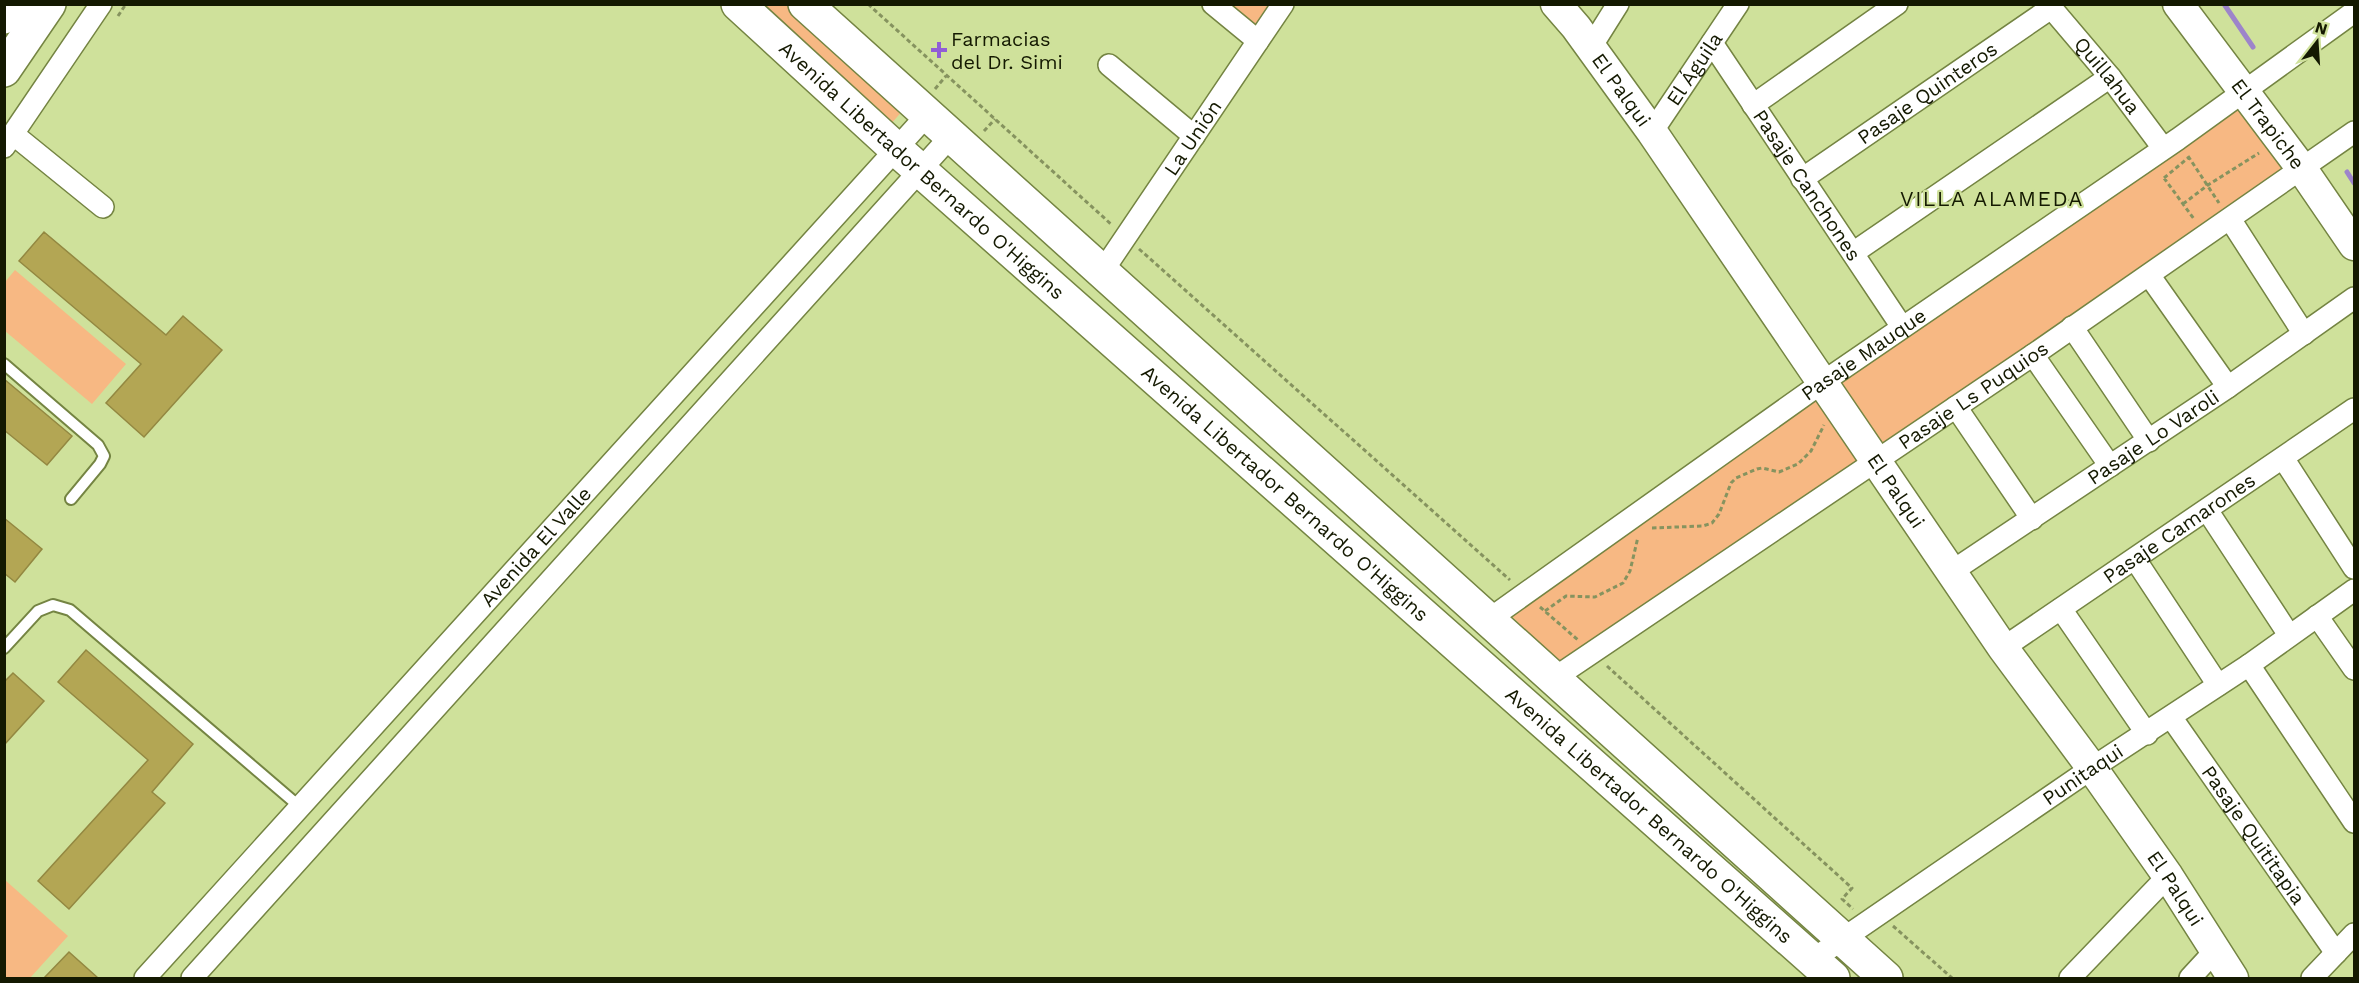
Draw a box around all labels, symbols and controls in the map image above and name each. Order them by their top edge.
north arrow [2287,12,2347,72]
text: N [2313,17,2330,39]
place label: Farmacias del Dr. Simi [951,27,1063,74]
street label: El Águila [1661,28,1728,110]
street label: Quillahua [2069,32,2146,119]
street label: Avenida Libertador Bernardo O'Higgins [774,36,1070,305]
street label: Pasaje Quinteros [1853,37,2002,149]
marker: Farmacias del Dr. Simi [932,43,946,57]
street label: El Palqui [1587,48,1656,131]
street label: El Trapiche [2226,74,2310,174]
street label: La Unión [1159,95,1227,180]
street label: Pasaje Canchones [1748,105,1866,265]
district label: VILLA ALAMEDA [1900,186,2084,211]
street label: Pasaje Mauque [1796,303,1931,406]
street label: Pasaje Ls Puquios [1894,336,2053,454]
street label: Avenida Libertador Bernardo O'Higgins [1137,360,1434,627]
street label: Pasaje Lo Varoli [2083,384,2223,490]
street label: El Palqui [1862,449,1930,533]
street label: Pasaje Camarones [2098,468,2260,588]
street label: Avenida El Valle [475,482,596,612]
street label: Avenida Libertador Bernardo O'Higgins [1501,682,1798,949]
street label: Punitaqui [2038,739,2128,810]
street label: Pasaje Quititapia [2197,761,2310,909]
street label: El Palqui [2142,846,2209,930]

